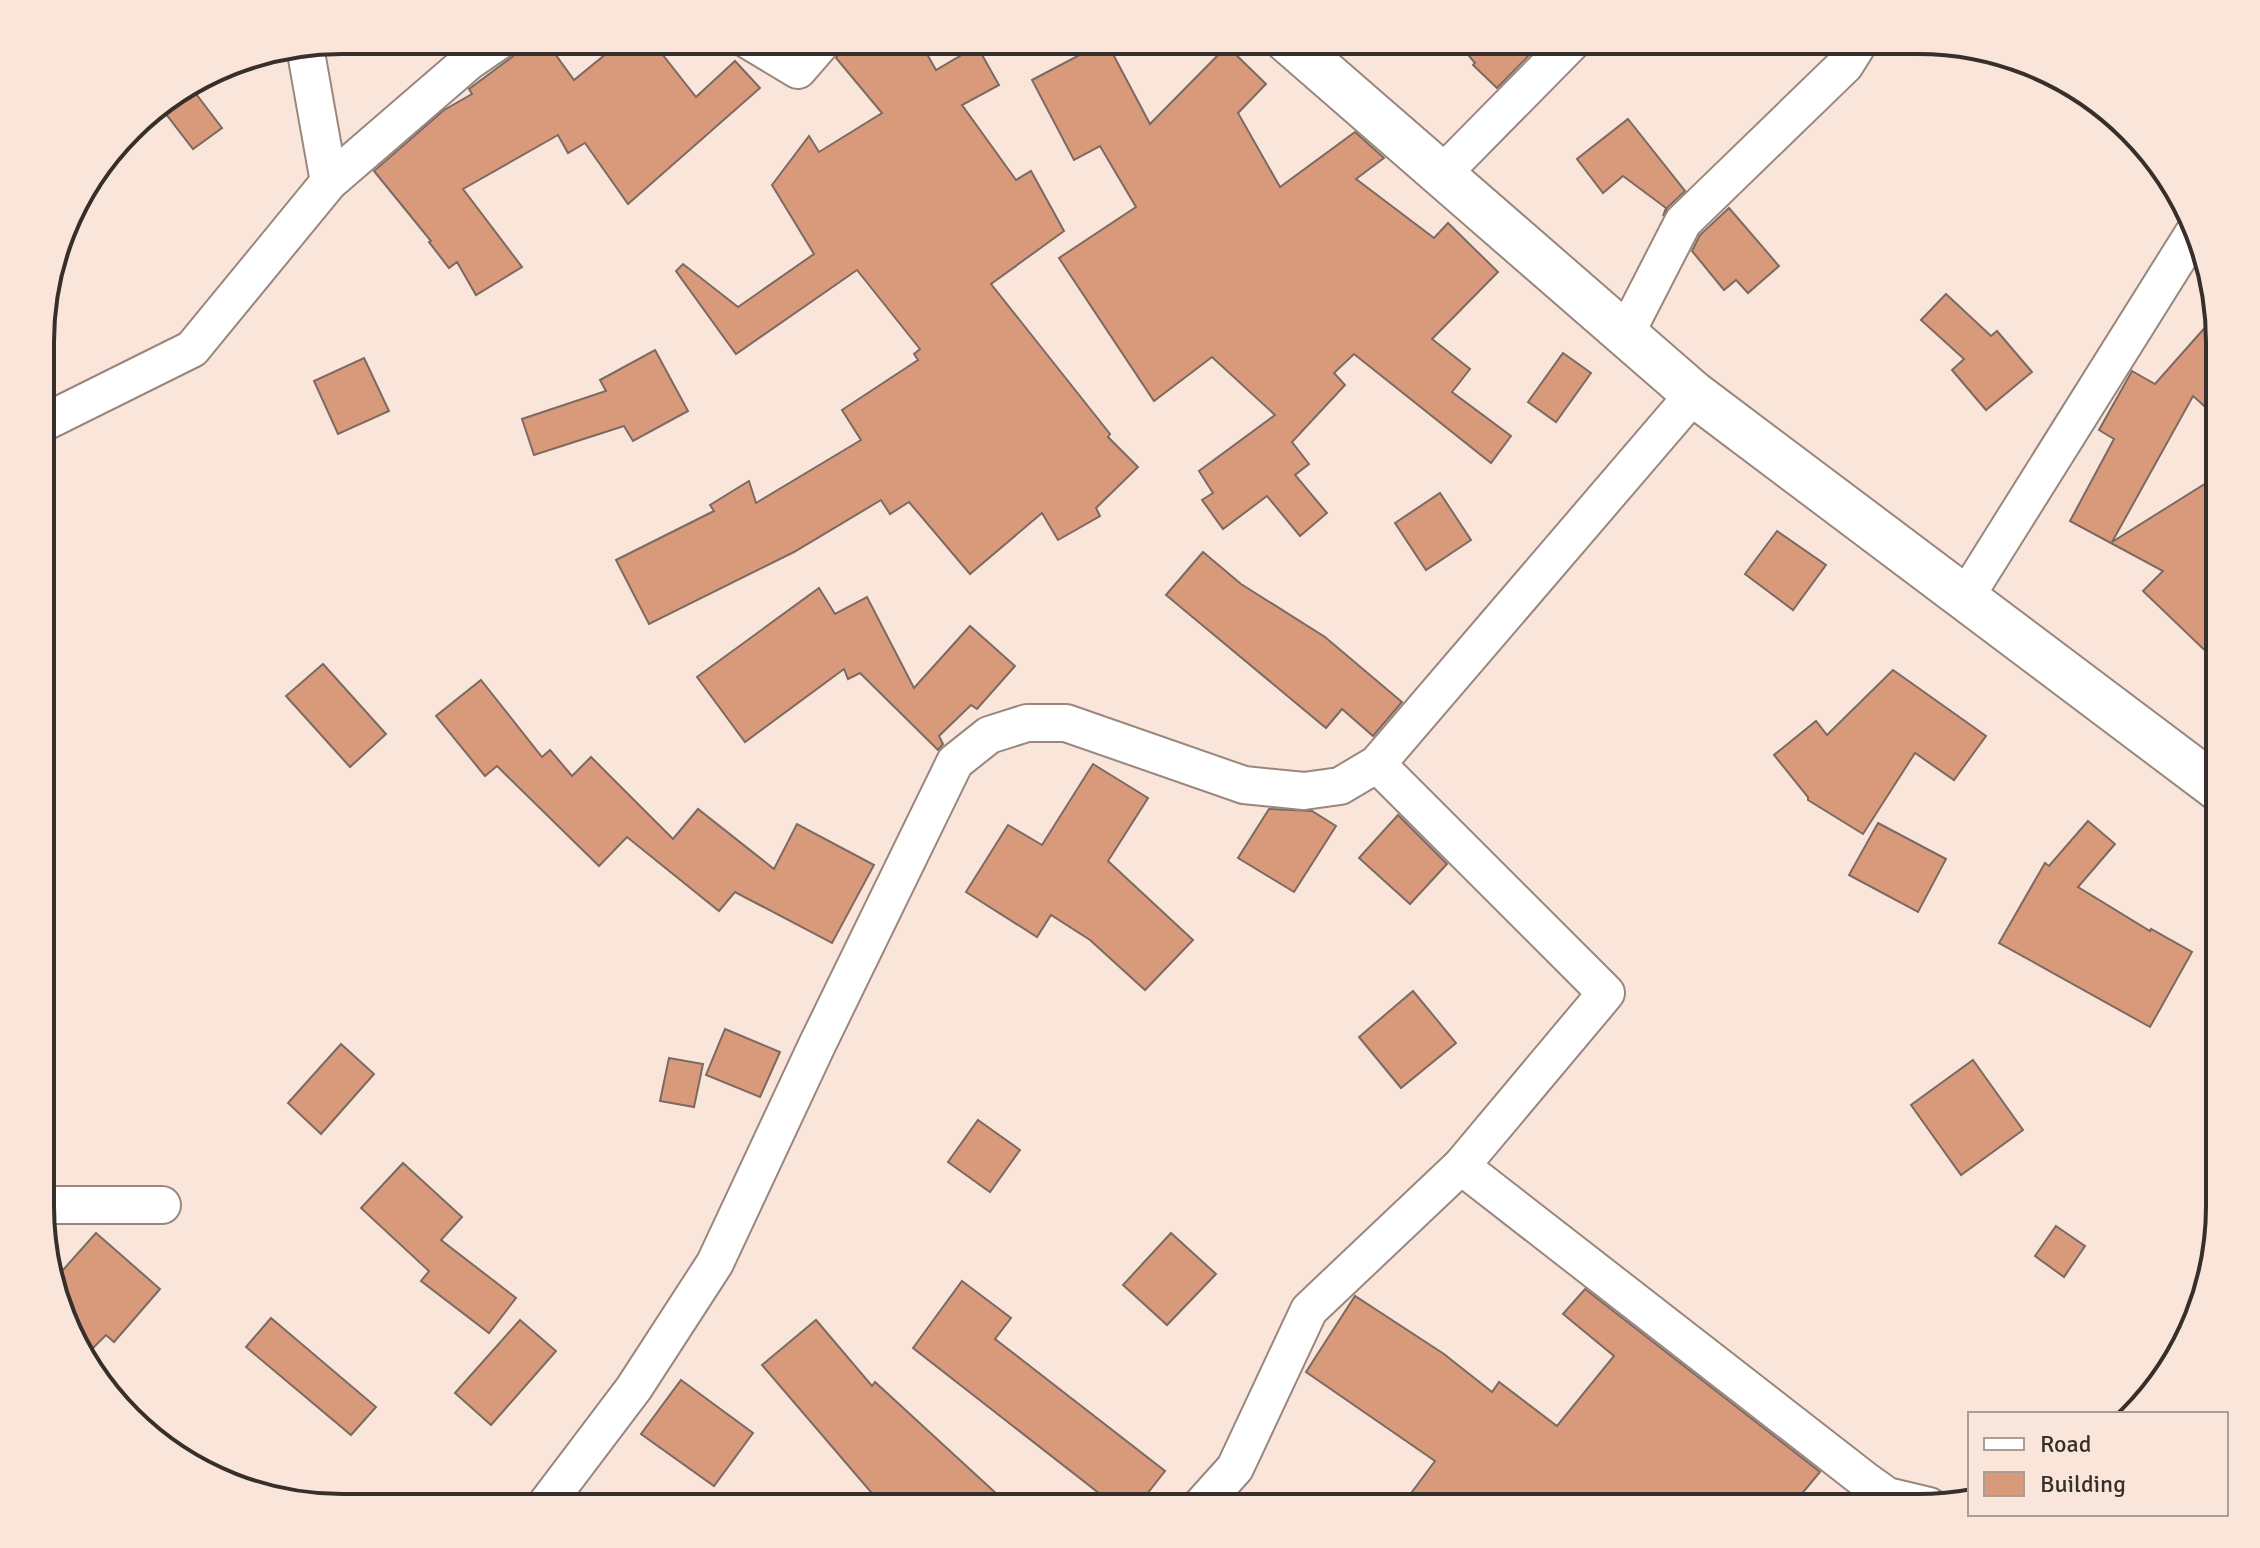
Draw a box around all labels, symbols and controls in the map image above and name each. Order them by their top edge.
legend [1968,1412,2228,1516]
text: Road [2040,1429,2091,1459]
text: Building [2040,1469,2126,1499]

